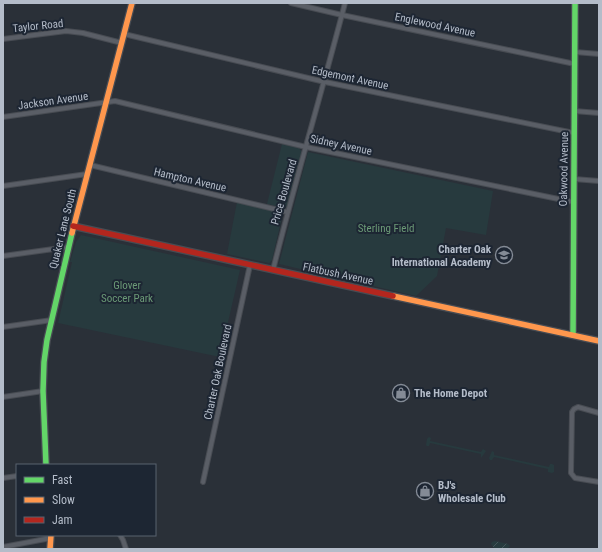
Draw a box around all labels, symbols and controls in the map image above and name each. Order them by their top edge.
street label: Englewood Avenue [394,10,476,40]
street label: Taylor Road [12,17,64,35]
street label: Edgemont Avenue [311,64,389,92]
street label: Jackson Avenue [17,90,89,112]
street label: Sidney Avenue [309,132,373,158]
street label: Oakwood Avenue [557,132,571,206]
street label: Price Boulevard [268,158,300,226]
street label: Hampton Avenue [152,165,228,195]
street label: Quaker Lane South [47,188,79,270]
park label: Sterling Field [358,222,414,235]
place label: Charter Oak International Academy [392,243,492,269]
school or university icon: Charter Oak International Academy [494,245,514,265]
street label: Flatbush Avenue [302,260,374,288]
park label: Glover Soccer Park [101,279,153,305]
street label: Charter Oak Boulevard [202,323,234,421]
shop icon: The Home Depot [391,383,411,403]
place label: The Home Depot [414,387,488,400]
legend [16,464,156,536]
text: Fast [52,473,73,487]
place label: BJ's Wholesale Club [438,479,506,505]
shop icon: BJ's Wholesale Club [415,481,435,501]
text: Slow [52,493,75,507]
text: Jam [52,513,73,527]

